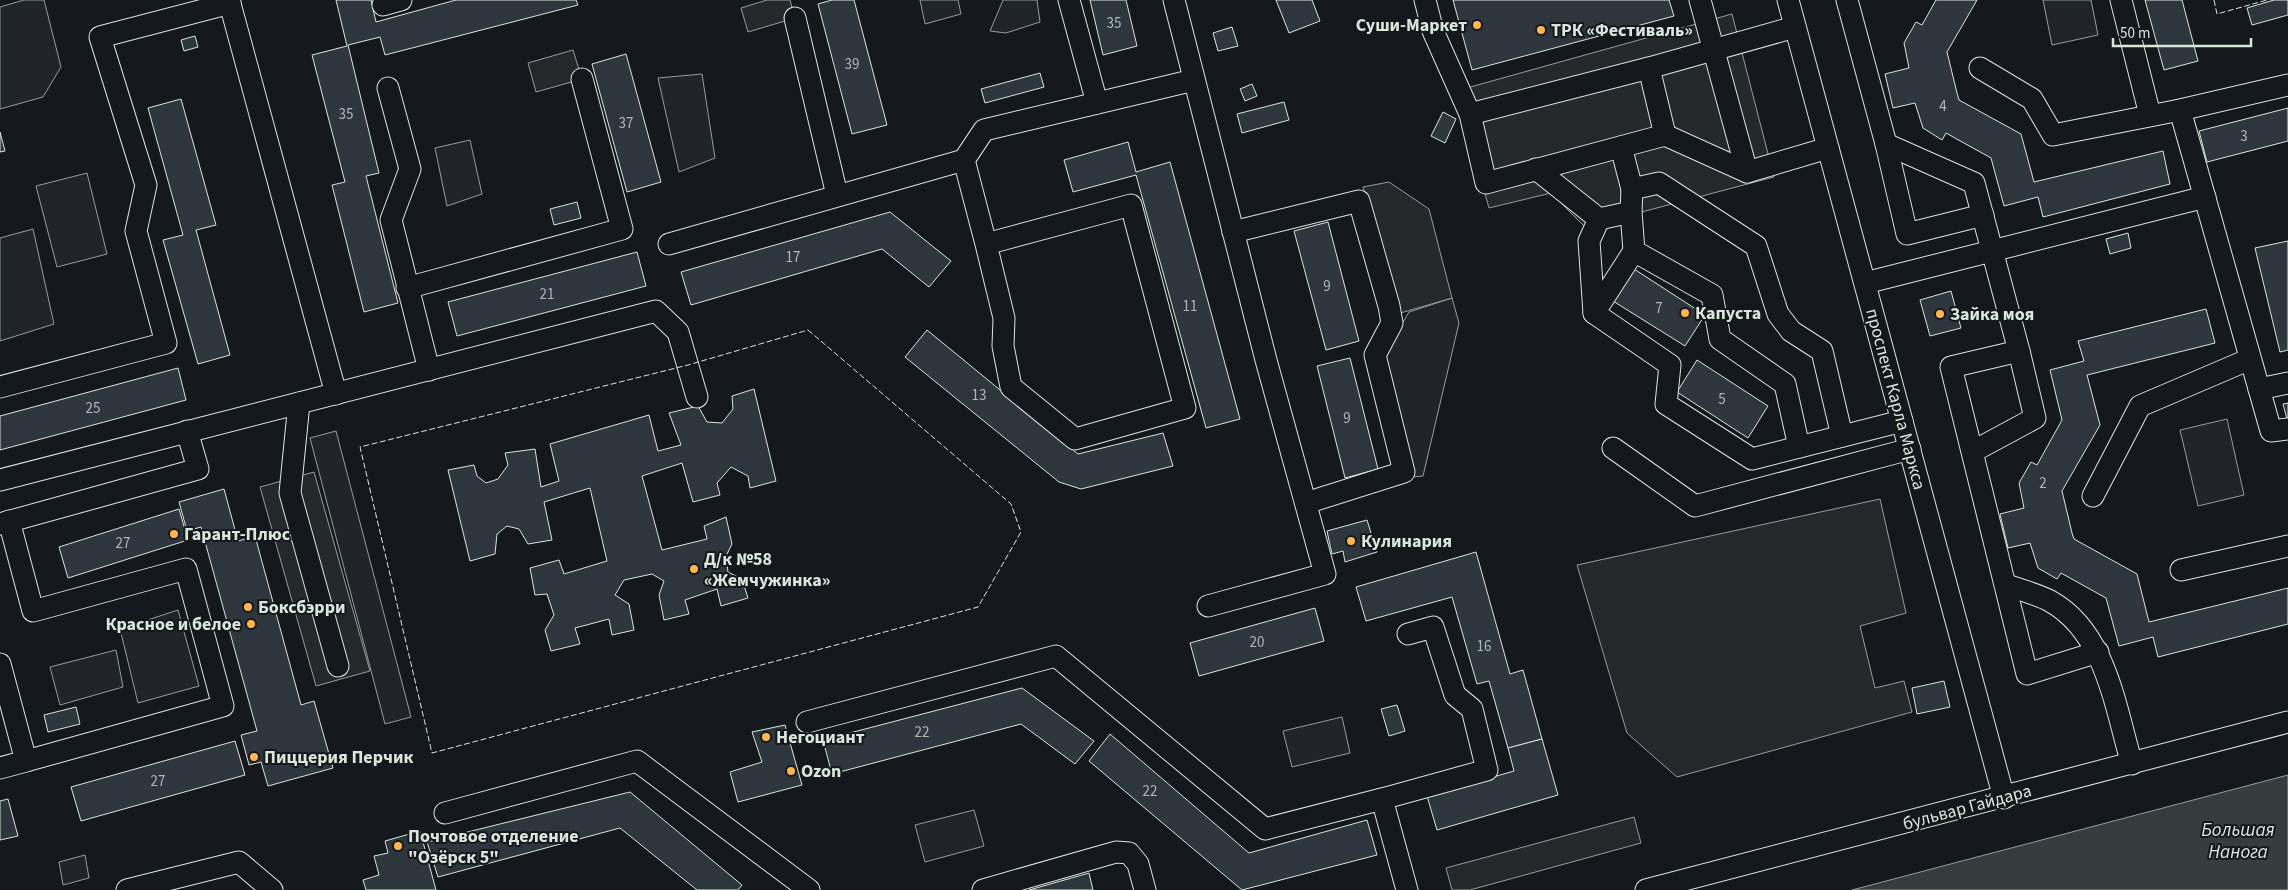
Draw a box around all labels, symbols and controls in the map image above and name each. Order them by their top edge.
house number: 35 [1107,13,1121,34]
place label: Суши-Маркет [1356,13,1467,38]
scale bar [2113,15,2250,47]
place label: ТРК «Фестиваль» [1551,18,1693,43]
marker: Суши-Маркет [1471,19,1483,31]
text: 50 m [2120,23,2150,44]
marker: ТРК «Фестиваль» [1535,24,1547,36]
house number: 39 [845,54,859,75]
house number: 4 [1939,96,1947,117]
house number: 35 [339,104,353,125]
house number: 37 [619,113,633,134]
house number: 3 [2240,126,2248,147]
house number: 17 [786,247,800,268]
house number: 9 [1323,276,1331,297]
house number: 21 [540,284,554,305]
house number: 11 [1183,296,1197,317]
house number: 7 [1655,298,1663,319]
place label: Капуста [1695,301,1761,326]
place label: Зайка моя [1950,302,2034,327]
street label: проспект Карла Маркса [1859,306,1932,493]
marker: Капуста [1679,307,1691,319]
marker: Зайка моя [1934,308,1946,320]
house number: 13 [972,385,986,406]
house number: 5 [1718,389,1726,410]
house number: 25 [86,398,100,419]
house number: 9 [1343,408,1351,429]
house number: 2 [2039,473,2047,494]
place label: Гарант-Плюс [184,522,291,547]
marker: Гарант-Плюс [168,528,180,540]
place label: Кулинария [1361,529,1452,554]
house number: 27 [116,533,130,554]
marker: Кулинария [1345,535,1357,547]
place label: Д/к №58 «Жемчужинка» [704,547,830,593]
marker: Д/к №58 «Жемчужинка» [688,563,700,575]
place label: Боксбэрри [258,595,345,620]
marker: Боксбэрри [242,601,254,613]
place label: Красное и белое [105,612,241,637]
marker: Красное и белое [245,618,257,630]
house number: 20 [1250,632,1264,653]
house number: 16 [1477,636,1491,657]
house number: 22 [915,722,929,743]
place label: Негоциант [776,725,865,750]
marker: Негоциант [760,731,772,743]
place label: Пиццерия Перчик [264,745,413,770]
marker: Пиццерия Перчик [248,751,260,763]
place label: Ozon [801,759,841,784]
marker: Ozon [785,765,797,777]
house number: 27 [151,771,165,792]
street label: бульвар Гайдара [1900,778,2034,837]
house number: 22 [1143,781,1157,802]
water label: Большая Нанога [2201,817,2275,866]
place label: Почтовое отделение "Озёрск 5" [408,824,579,870]
marker: Почтовое отделение "Озёрск 5" [392,840,404,852]

